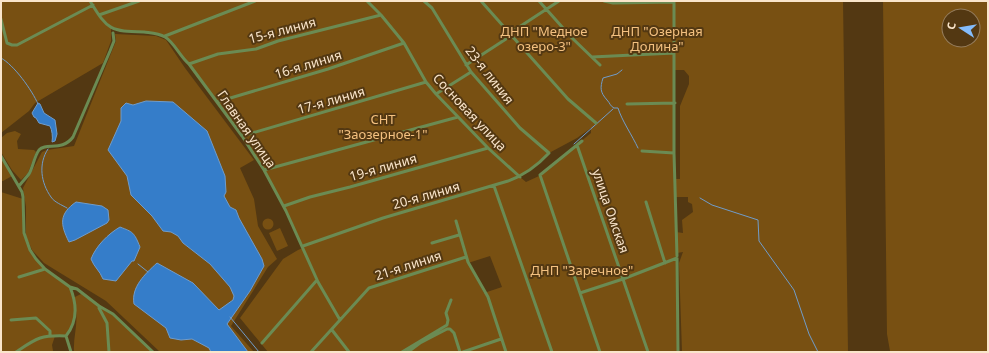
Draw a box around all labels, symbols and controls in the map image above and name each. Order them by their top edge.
north arrow [941,8,981,48]
street label: 15-я линия [246,12,318,48]
text: С [943,21,959,31]
park label: ДНП "Медное озеро-3" [501,22,587,55]
park label: ДНП "Озерная Долина" [611,22,703,55]
street label: 23-я линия [462,42,518,108]
street label: 16-я линия [272,45,344,83]
street label: Сосновая улица [429,69,511,155]
street label: 17-я линия [295,82,367,118]
street label: Главная улица [213,86,281,172]
park label: СНТ "Заозерное-1" [339,110,427,143]
street label: 19-я линия [347,149,419,185]
street label: улица Омская [588,167,634,255]
street label: 20-я линия [390,177,462,213]
street label: 21-я линия [372,246,444,284]
park label: ДНП "Заречное" [531,261,633,279]

